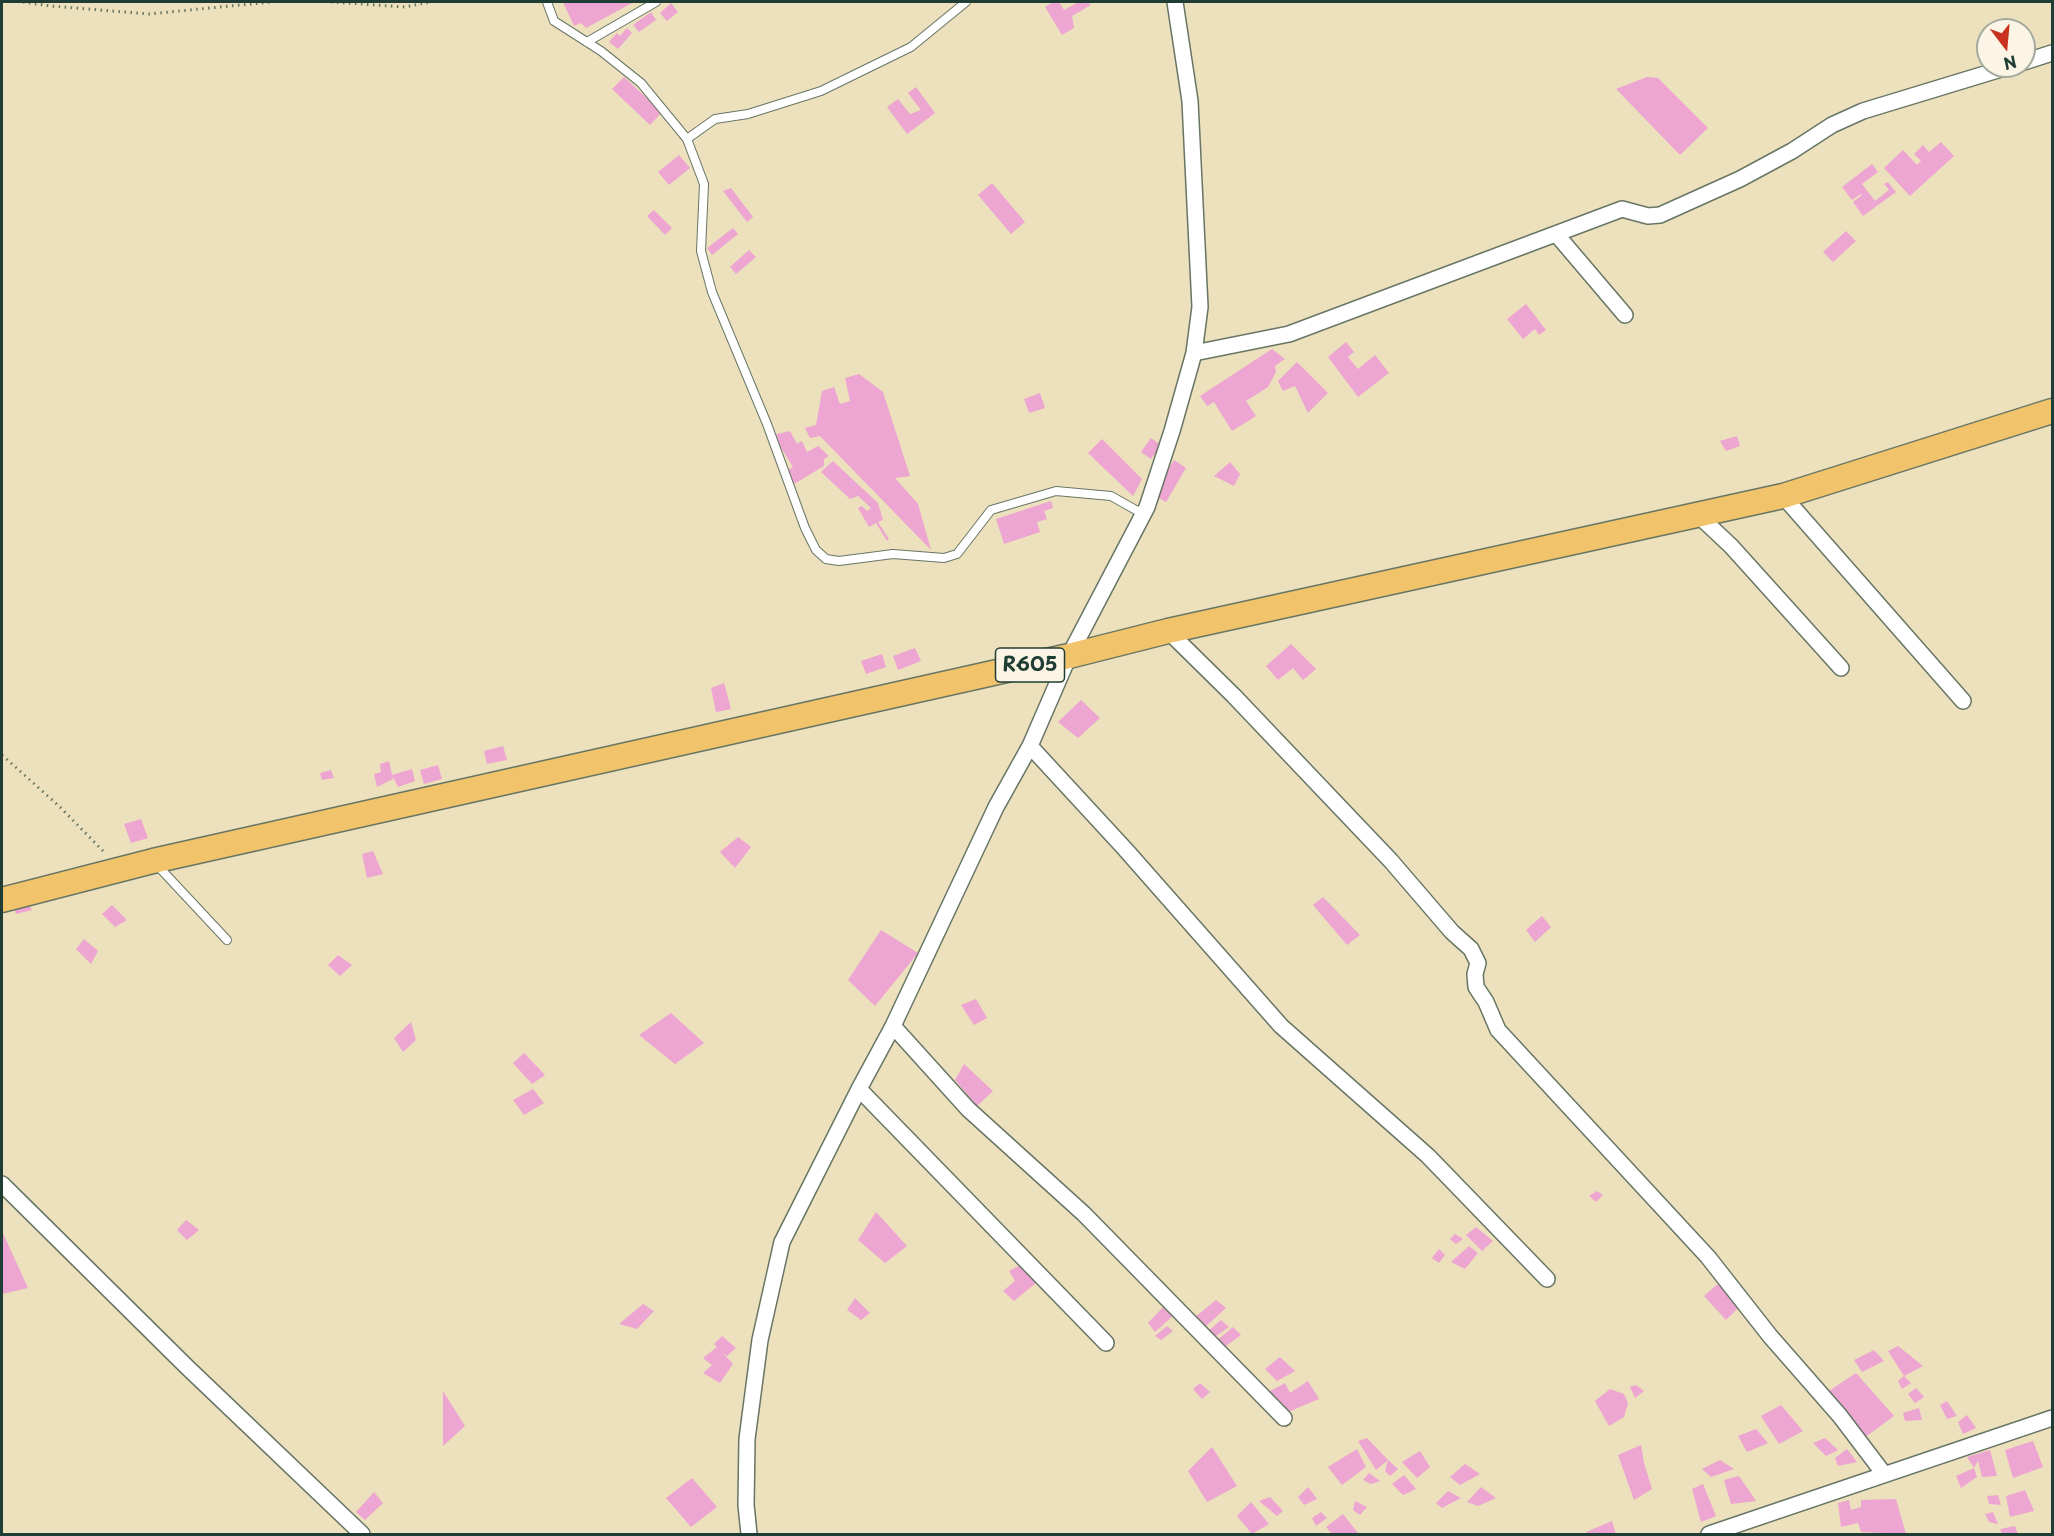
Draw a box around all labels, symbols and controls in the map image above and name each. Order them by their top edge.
north arrow [1976,18,2036,78]
text: N [2001,50,2020,77]
road number: R605 [996,648,1064,682]

